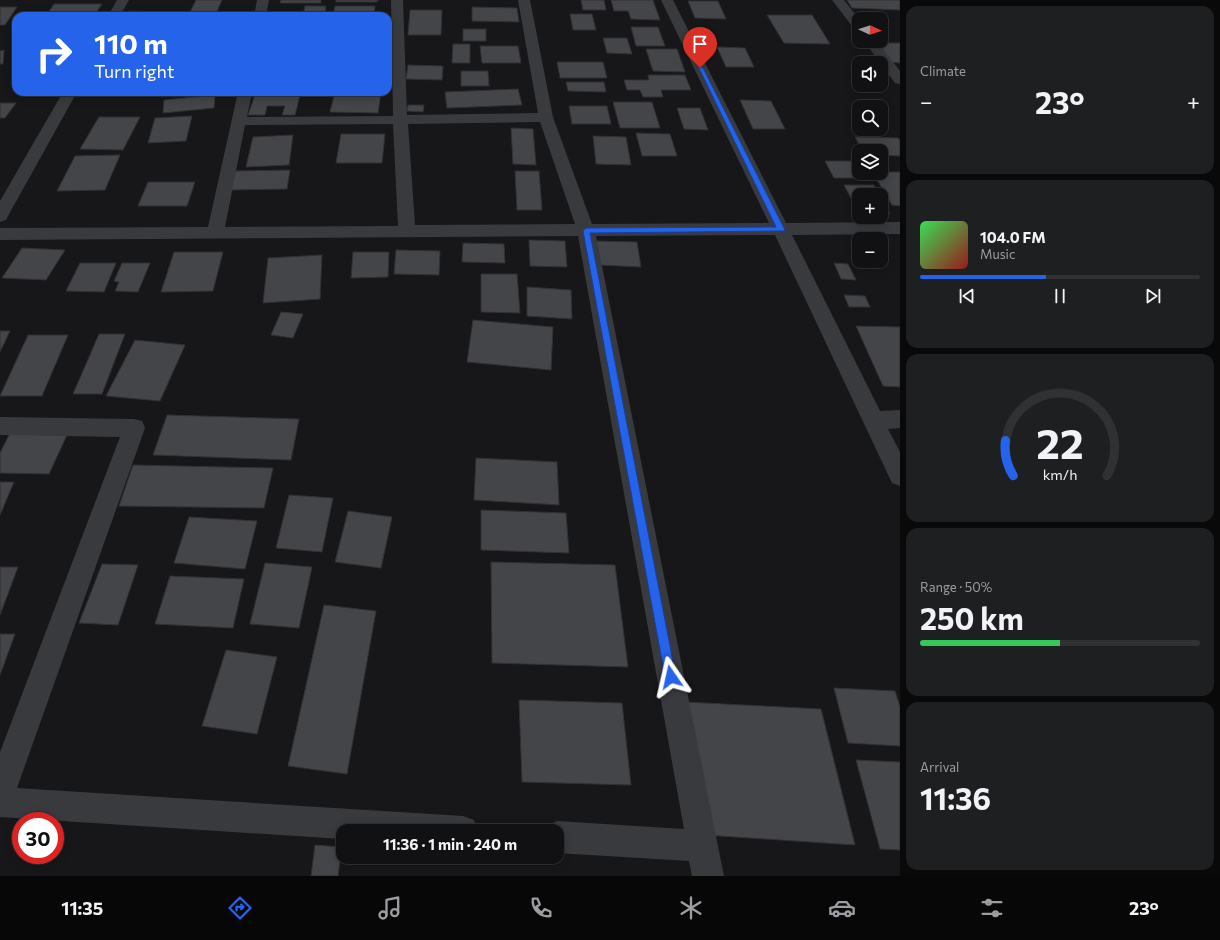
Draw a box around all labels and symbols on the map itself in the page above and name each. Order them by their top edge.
north arrow [852,12,888,48]
pin [683,27,717,68]
position arrow [650,656,692,698]
speed limit sign: 30 [12,812,64,864]

